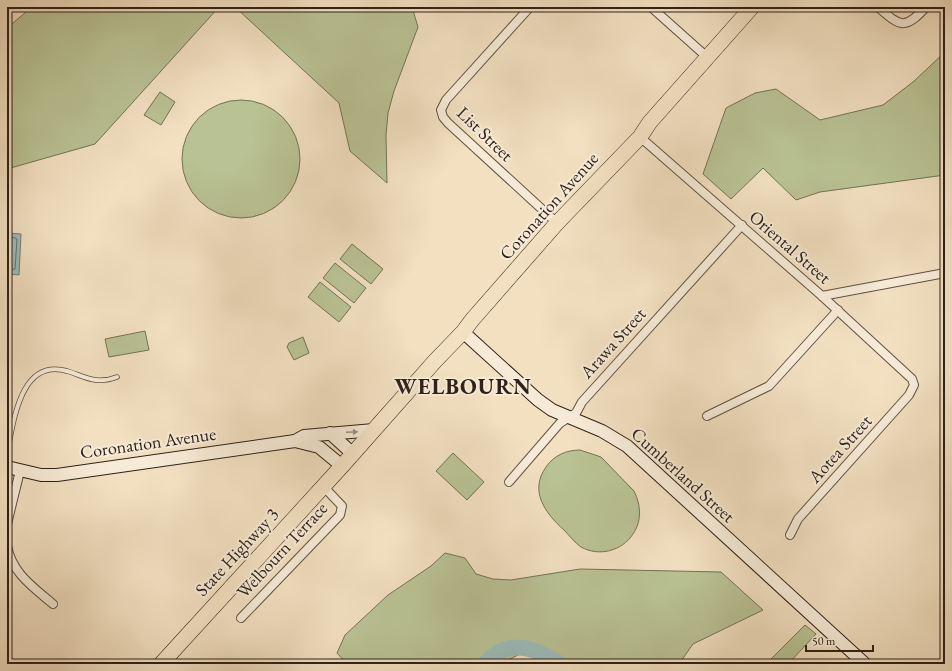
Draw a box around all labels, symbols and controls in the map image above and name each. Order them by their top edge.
street label: List Street [452,101,519,166]
street label: Coronation Avenue [494,147,603,264]
street label: Oriental Street [745,205,836,289]
street label: Arawa Street [574,302,651,384]
district label: WELBOURN [394,372,532,401]
street label: Aotea Street [802,409,877,488]
street label: Coronation Avenue [78,422,217,463]
street label: Cumberland Street [627,422,740,528]
one-way arrow [346,429,359,435]
street label: Welbourn Terrace [231,497,332,603]
street label: State Highway 3 [190,503,283,601]
scale bar [806,627,873,653]
text: 50 m [812,633,836,649]

